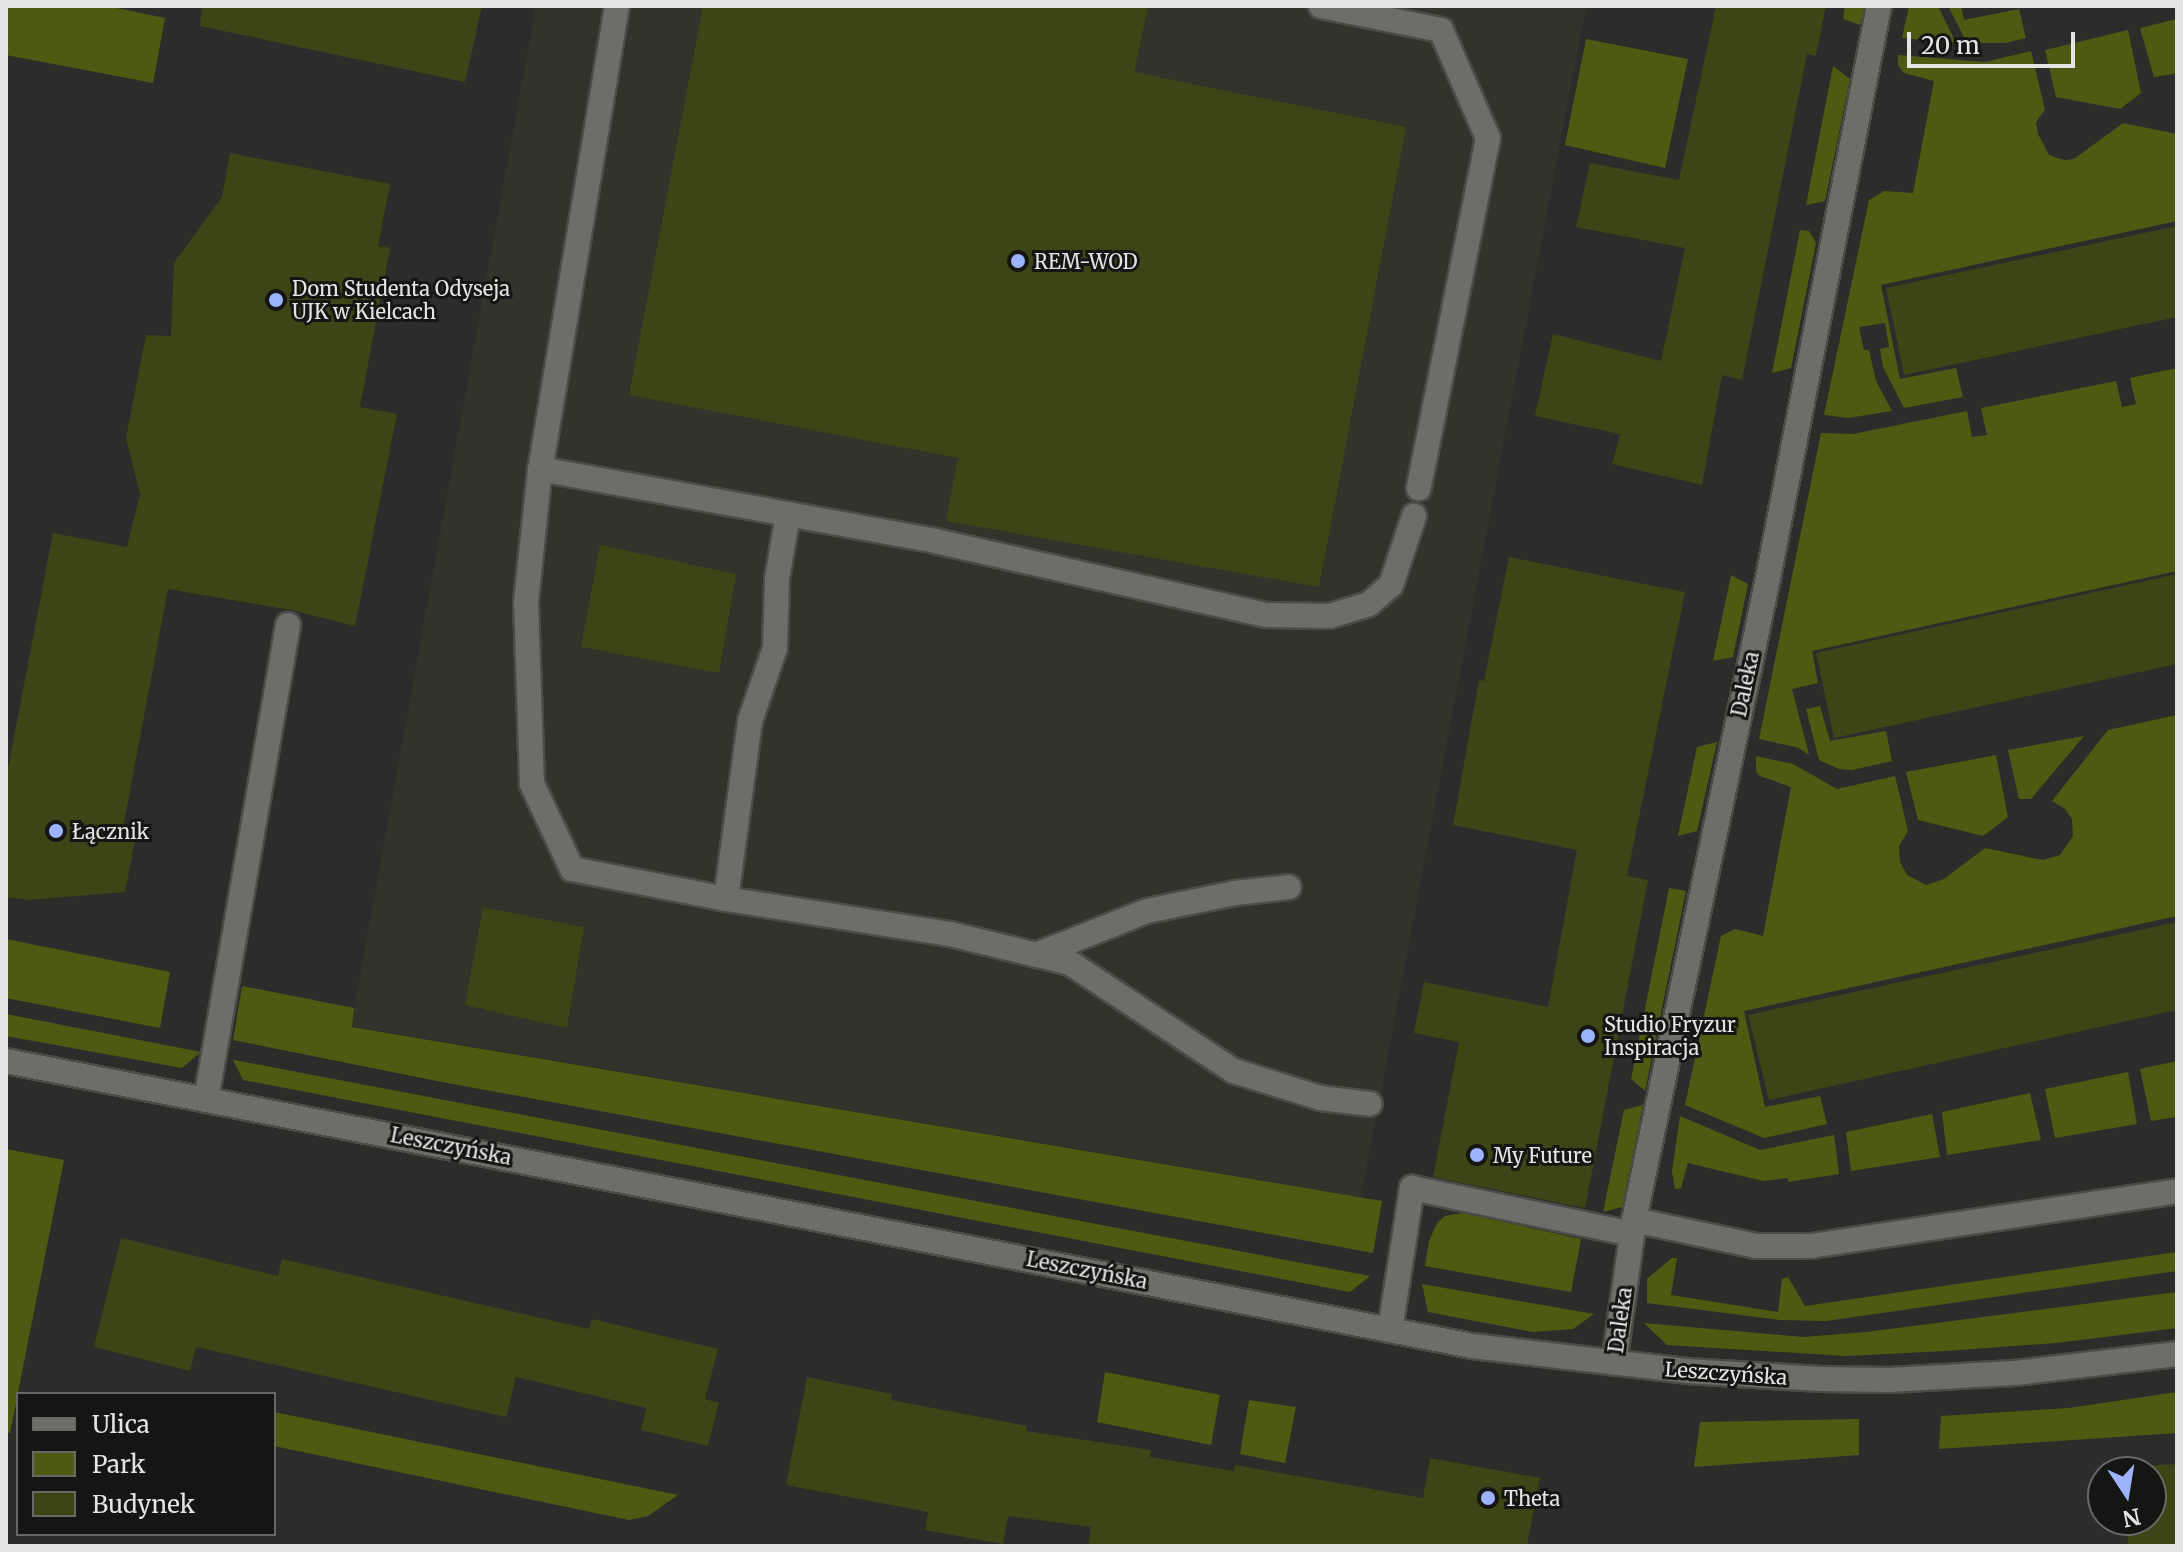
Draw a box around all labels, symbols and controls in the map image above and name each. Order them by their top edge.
scale bar [1911,16,2079,66]
text: 20 m [1921,30,1980,61]
place label: REM-WOD [1034,249,1137,273]
marker: REM-WOD [1009,252,1027,270]
place label: Dom Studenta Odyseja UJK w Kielcach [292,276,510,323]
marker: Dom Studenta Odyseja UJK w Kielcach [267,291,285,309]
street label: Daleka [1726,649,1764,719]
place label: Łącznik [72,819,149,843]
marker: Łącznik [47,822,65,840]
place label: Studio Fryzur Inspiracja [1604,1012,1736,1059]
marker: Studio Fryzur Inspiracja [1579,1027,1597,1045]
street label: Leszczyńska [388,1123,514,1169]
place label: My Future [1493,1143,1592,1167]
marker: My Future [1468,1146,1486,1164]
street label: Leszczyńska [1024,1247,1150,1293]
street label: Daleka [1604,1286,1636,1354]
street label: Leszczyńska [1664,1357,1788,1389]
legend [16,1392,276,1536]
text: Ulica [92,1409,150,1440]
text: Park [92,1449,145,1480]
north arrow [2087,1456,2167,1536]
place label: Theta [1504,1486,1560,1510]
text: Budynek [92,1489,195,1520]
marker: Theta [1479,1489,1497,1507]
text: N [2120,1502,2143,1533]

